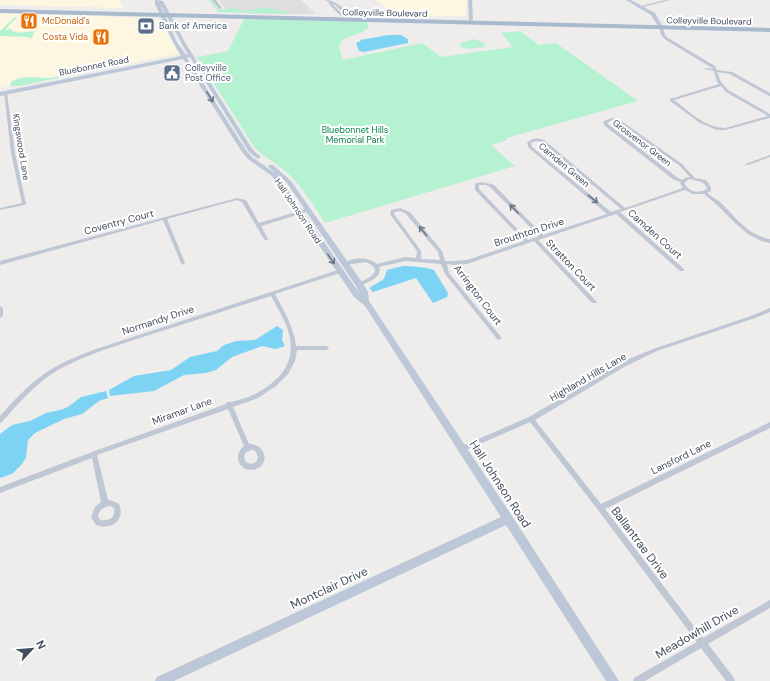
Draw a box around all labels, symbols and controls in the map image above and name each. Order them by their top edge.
street label: Colleyville Boulevard [342,6,428,20]
restaurant icon: McDonald's [19,11,39,31]
street label: Colleyville Boulevard [666,14,752,28]
place label: McDonald's [42,15,90,27]
bank icon: Bank of America [136,16,156,36]
place label: Bank of America [159,20,227,32]
restaurant icon: Costa Vida [91,27,111,47]
place label: Costa Vida [42,31,88,43]
street label: Bluebonnet Road [58,53,130,79]
place label: Colleyville Post Office [185,62,231,84]
public building icon: Colleyville Post Office [162,63,182,83]
one-way arrow [206,91,214,102]
street label: Kingswood Lane [10,113,32,181]
street label: Grosvenor Green [610,117,674,169]
park label: Bluebonnet Hills Memorial Park [322,124,389,146]
street label: Camden Green [536,140,592,190]
street label: Hall Johnson Road [272,176,324,246]
one-way arrow [588,195,598,204]
one-way arrow [510,204,519,214]
street label: Coventry Court [83,206,155,238]
street label: Camden Court [625,206,685,262]
street label: Brouthton Drive [492,214,566,249]
one-way arrow [418,225,427,236]
street label: Stratton Court [543,236,599,294]
one-way arrow [327,253,335,264]
street label: Arrington Court [451,262,505,328]
street label: Normandy Drive [120,302,196,338]
street label: Highland Hills Lane [547,350,629,404]
street label: Miramar Lane [150,394,214,428]
street label: Hall Johnson Road [466,437,534,531]
street label: Lansford Lane [649,437,713,477]
street label: Ballantrae Drive [608,504,673,583]
street label: Montclair Drive [288,563,370,613]
street label: Meadowhill Drive [652,602,742,662]
north arrow [12,629,52,669]
text: N [33,638,49,651]

